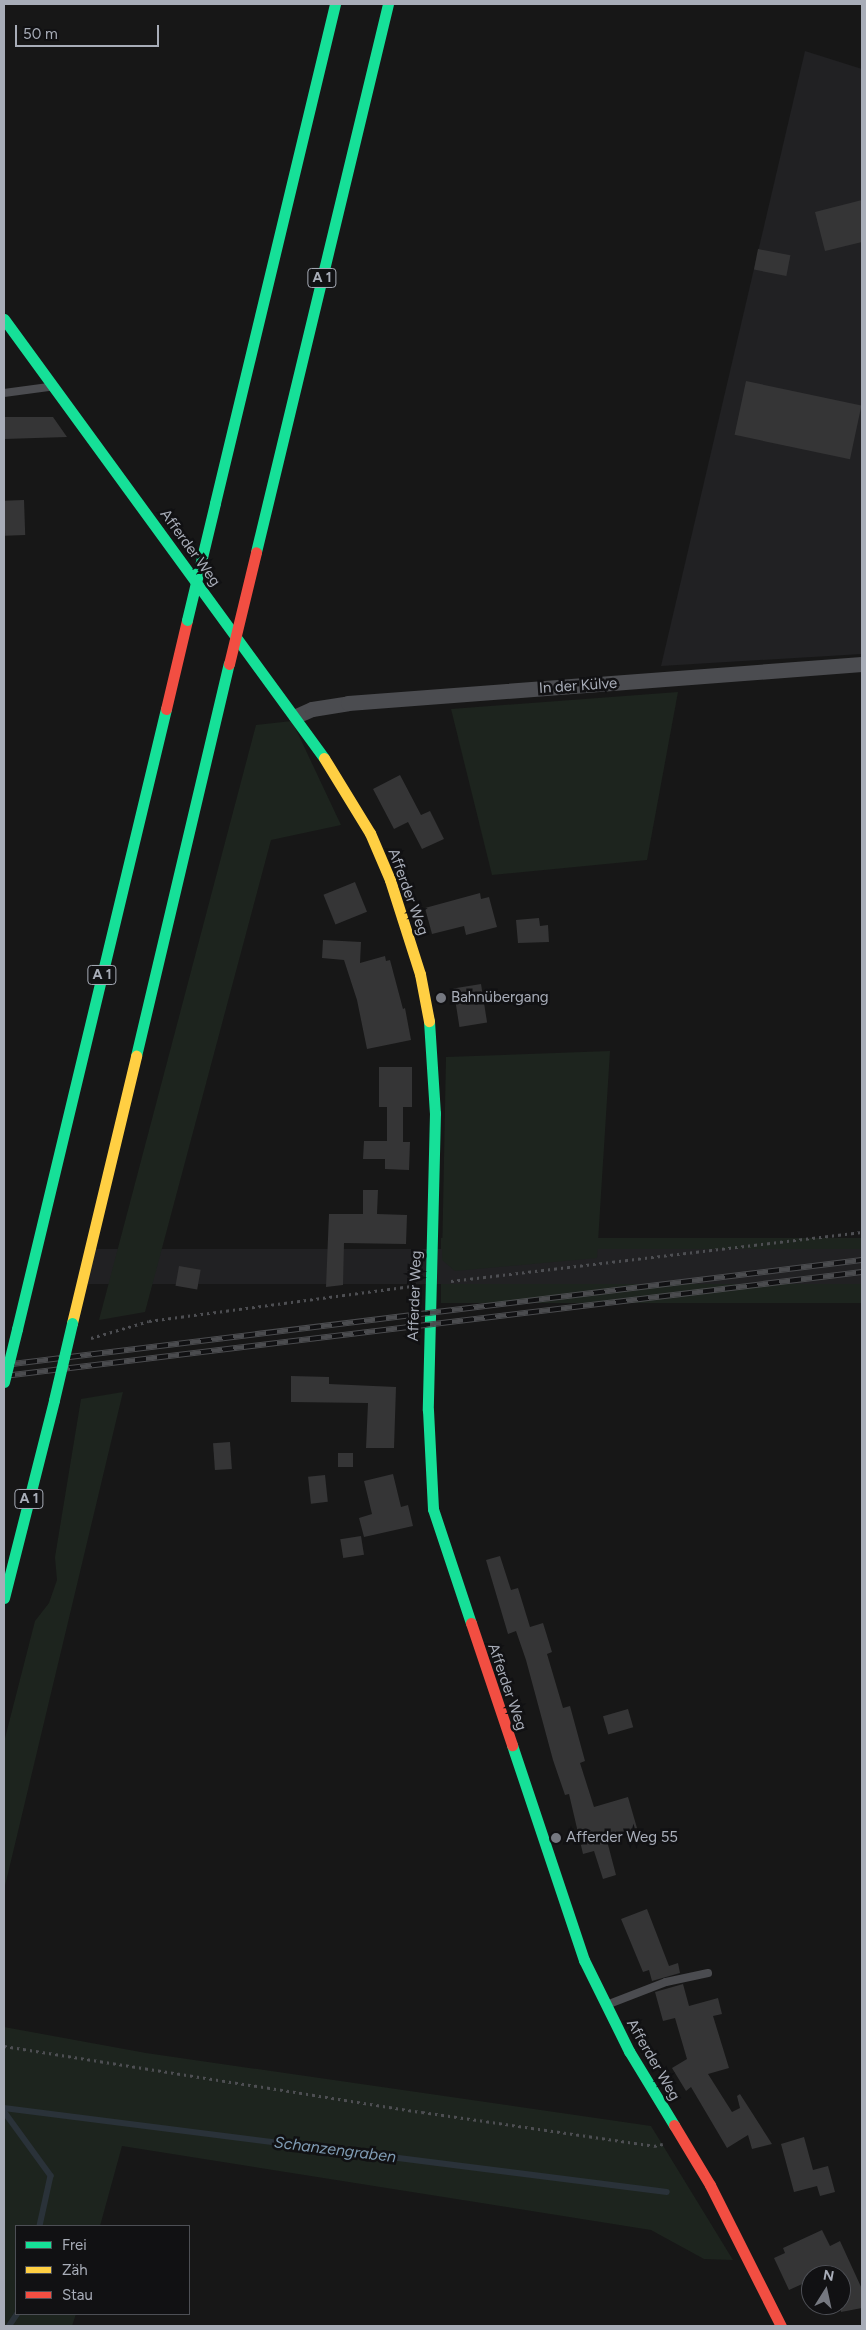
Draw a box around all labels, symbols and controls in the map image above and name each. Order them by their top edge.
scale bar [18,15,161,47]
text: 50 m [23,25,58,43]
road number: A 1 [307,266,337,290]
street label: Afferder Weg [156,506,224,590]
street label: In der Külve [538,674,618,698]
street label: Afferder Weg [384,846,432,938]
road number: A 1 [87,964,117,986]
place label: Bahnübergang [451,989,549,1007]
marker: Bahnübergang [435,992,447,1004]
street label: Afferder Weg [404,1250,426,1342]
road number: A 1 [14,1488,44,1510]
street label: Afferder Weg [484,1641,530,1733]
place label: Afferder Weg 55 [566,1829,678,1847]
marker: Afferder Weg 55 [550,1832,562,1844]
street label: Afferder Weg [622,2016,684,2104]
water label: Schanzengraben [273,2133,397,2167]
legend [15,2225,190,2315]
text: Frei [62,2236,87,2254]
text: Zäh [62,2261,88,2279]
north arrow [801,2265,851,2315]
text: N [822,2266,835,2285]
text: Stau [62,2286,93,2304]

